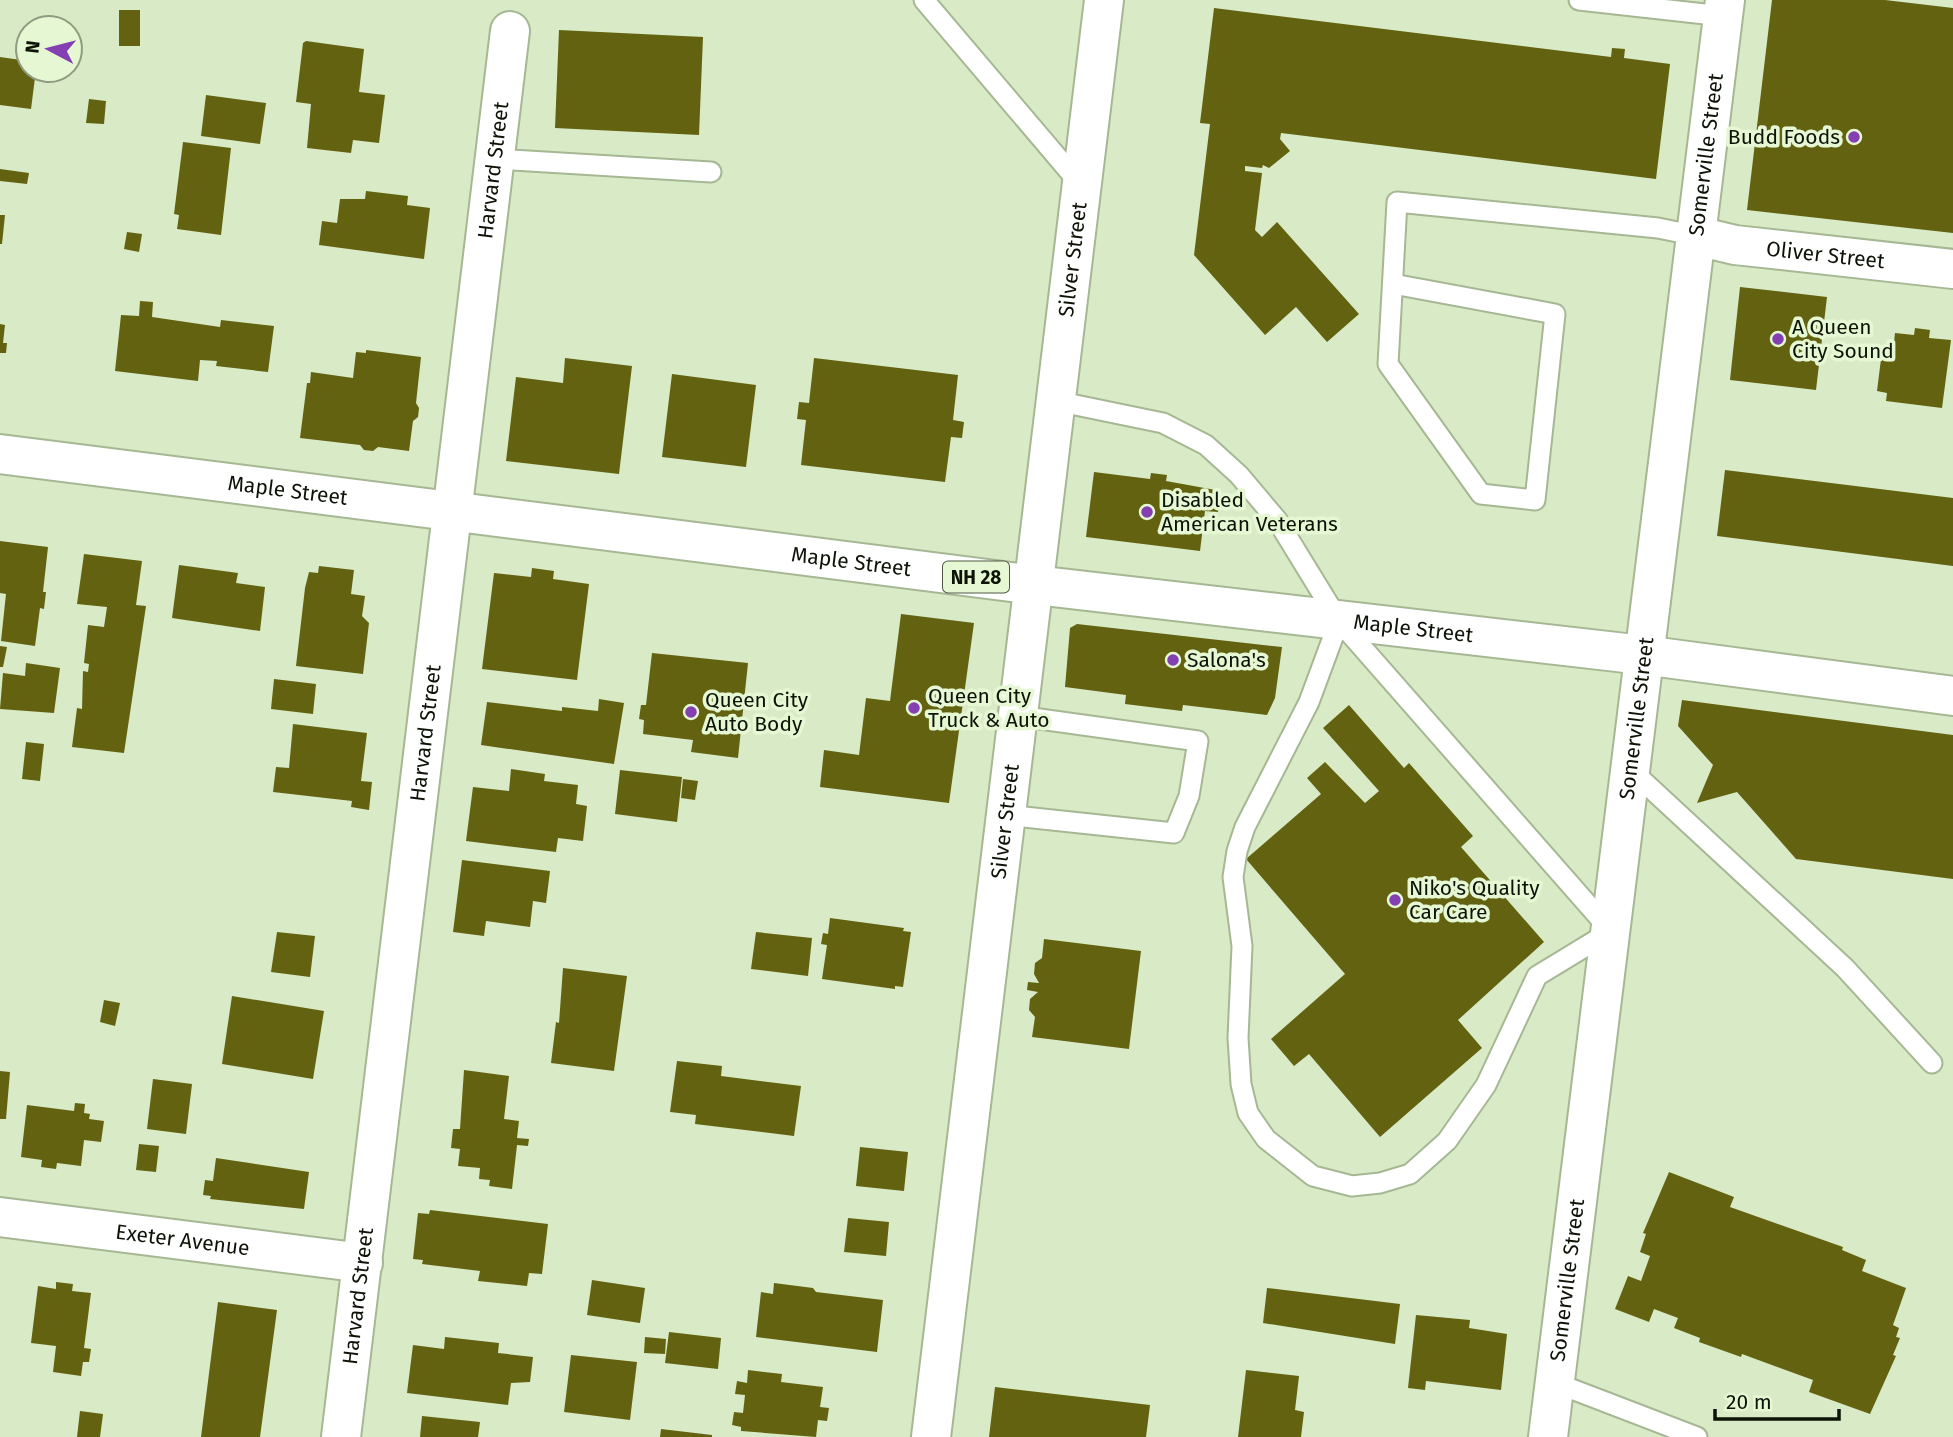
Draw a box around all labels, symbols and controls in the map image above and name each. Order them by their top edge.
north arrow [14,14,84,84]
text: N [20,39,45,55]
street label: Somerville Street [1683,71,1729,238]
street label: Harvard Street [472,100,514,240]
place label: Budd Foods [1728,124,1840,150]
marker: Budd Foods [1846,129,1862,145]
street label: Silver Street [1053,200,1093,319]
street label: Oliver Street [1765,236,1886,274]
place label: A Queen City Sound [1792,314,1894,364]
marker: A Queen City Sound [1770,331,1786,347]
street label: Maple Street [226,470,349,511]
place label: Disabled American Veterans [1161,487,1338,537]
marker: Disabled American Veterans [1139,504,1155,520]
street label: Maple Street [790,541,913,582]
road number: NH 28 [943,562,1009,592]
street label: Maple Street [1352,609,1475,648]
street label: Somerville Street [1614,635,1659,801]
place label: Salona's [1187,647,1266,673]
marker: Salona's [1165,652,1181,668]
street label: Harvard Street [404,663,447,803]
place label: Queen City Truck & Auto [928,683,1050,733]
place label: Queen City Auto Body [705,687,809,737]
marker: Queen City Truck & Auto [906,700,922,716]
marker: Queen City Auto Body [683,704,699,720]
street label: Silver Street [985,762,1025,880]
place label: Niko's Quality Car Care [1409,875,1540,925]
marker: Niko's Quality Car Care [1387,892,1403,908]
street label: Somerville Street [1544,1197,1590,1363]
street label: Exeter Avenue [114,1219,251,1262]
street label: Harvard Street [337,1226,379,1366]
scale bar [1715,1378,1839,1422]
text: 20 m [1726,1389,1772,1415]

